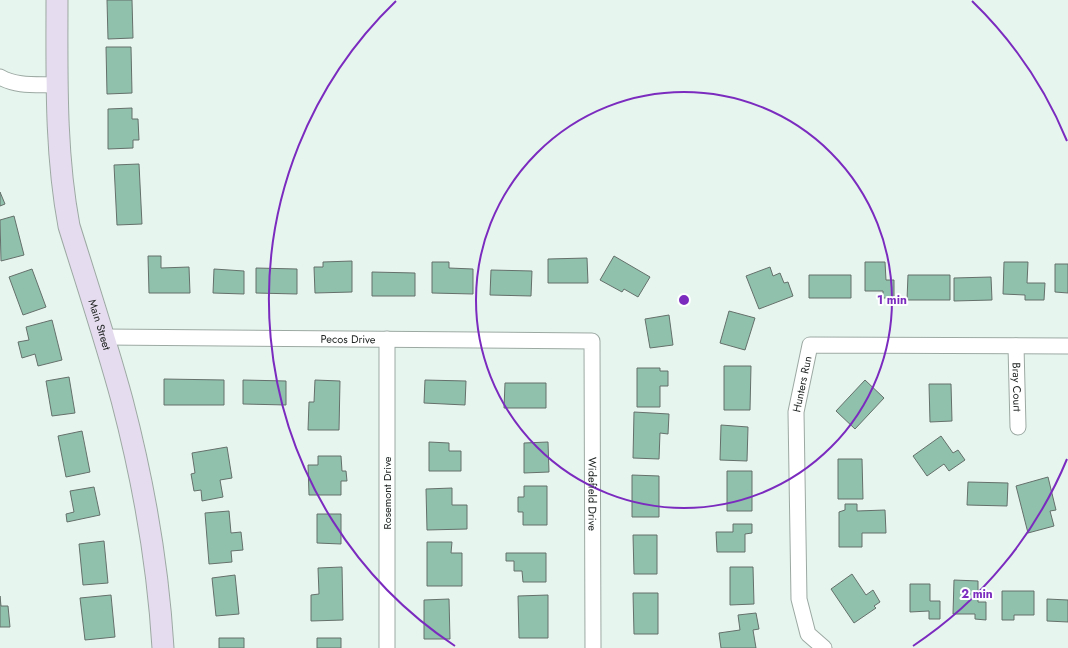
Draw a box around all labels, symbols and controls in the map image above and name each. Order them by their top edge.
text: 1 min [877,291,907,309]
centre of rings [677,293,691,307]
street label: Main Street [85,297,115,352]
street label: Pecos Drive [320,331,376,347]
street label: Hunters Run [788,354,816,414]
street label: Bray Court [1008,362,1026,412]
street label: Rosemont Drive [379,456,395,530]
street label: Widefield Drive [584,457,601,531]
text: 2 min [961,585,993,603]

